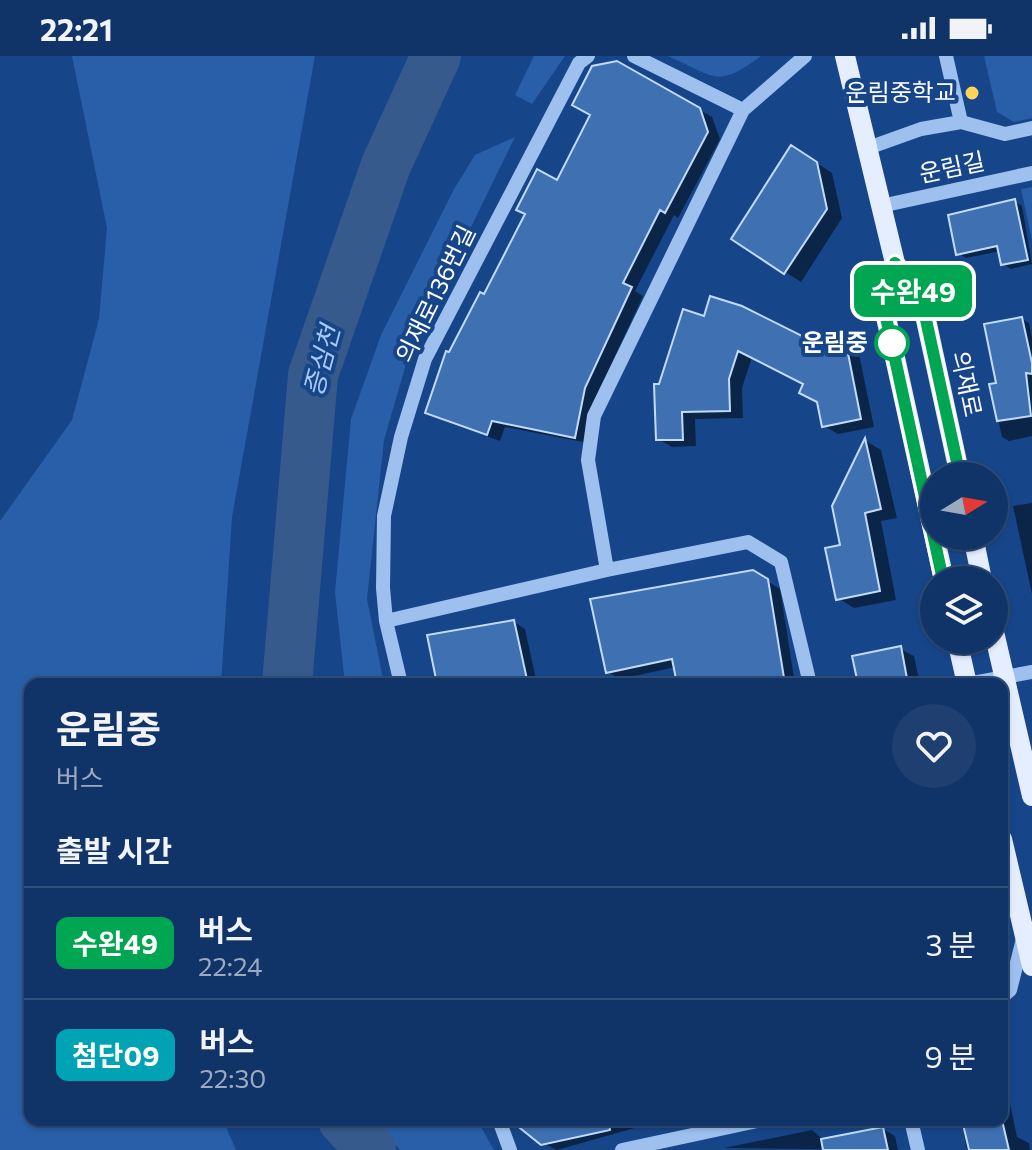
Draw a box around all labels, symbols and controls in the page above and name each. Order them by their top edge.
text: 22:21 [40,10,113,47]
place label: 운림중학교 [846,77,956,106]
marker: 운림중학교 [963,84,981,102]
street label: 운림길 [916,145,987,188]
street label: 의재로136번길 [389,220,480,367]
line badge: 수완49 [857,265,969,317]
text: 수완49 [870,274,956,308]
water label: 증심천 [296,319,346,399]
marker: 운림중 [875,326,909,360]
place label: 운림중 [802,327,868,356]
street label: 의재로 [946,348,989,419]
north arrow [920,462,1008,550]
map controls [920,462,1008,654]
button: layers [920,566,1008,654]
text: 운림중 [56,704,161,751]
button: heart [892,704,976,788]
text: 버스 [56,762,104,793]
text: 출발 시간 [56,831,172,868]
text: 버스 [198,910,253,947]
text: 3 분 [926,925,976,962]
text: 수완49 [72,926,158,960]
text: 22:24 [198,950,263,981]
text: 버스 [199,1022,255,1059]
text: 9 분 [924,1037,976,1074]
text: 첨단09 [72,1038,159,1072]
text: 22:30 [199,1062,266,1093]

